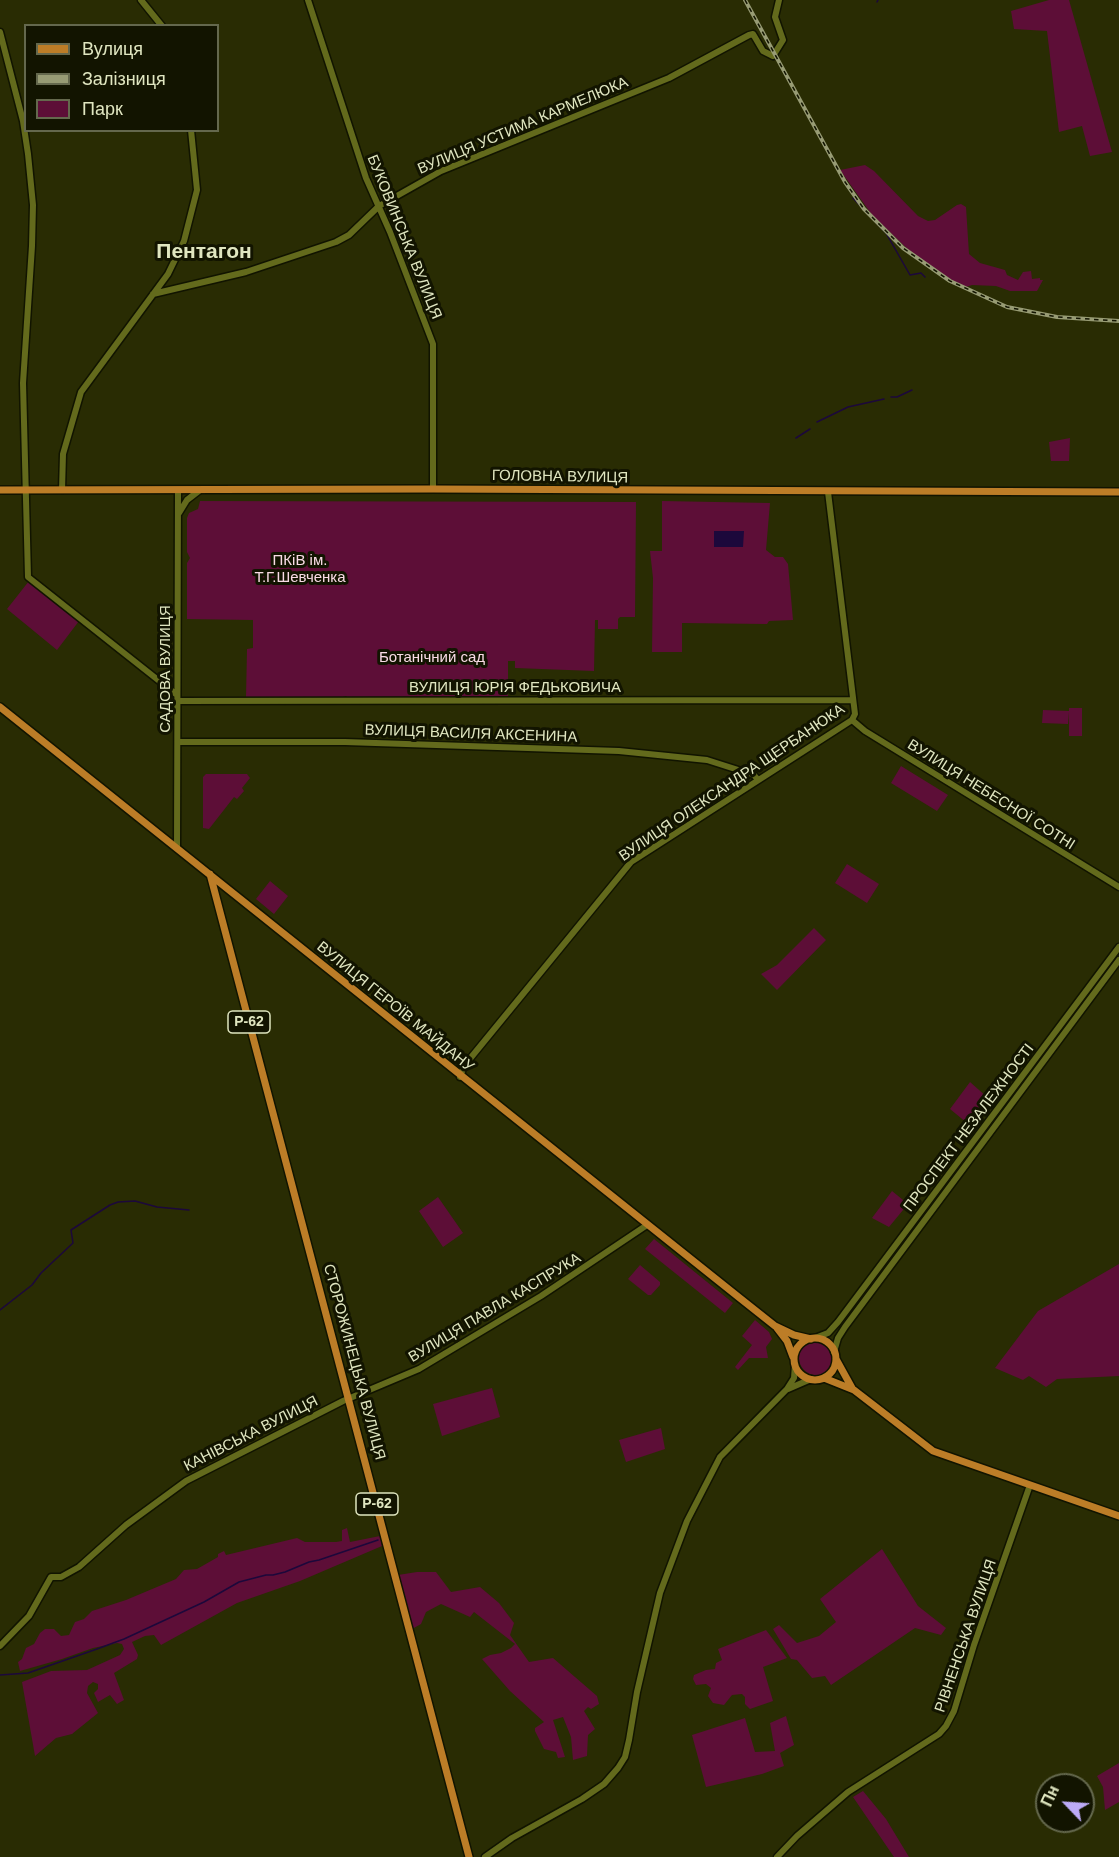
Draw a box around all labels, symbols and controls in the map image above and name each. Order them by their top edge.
legend [24,24,219,132]
text: Вулиця [82,39,143,59]
text: Залізниця [82,69,166,89]
street label: ВУЛИЦЯ УСТИМА КАРМЕЛЮКА [415,73,631,179]
text: Парк [82,99,123,119]
street label: БУКОВИНСЬКА ВУЛИЦЯ [363,152,445,322]
district label: Пентагон [156,239,252,265]
street label: ГОЛОВНА ВУЛИЦЯ [492,467,628,487]
park label: ПКіВ ім. Т.Г.Шевченка [254,552,346,587]
street label: САДОВА ВУЛИЦЯ [157,605,175,733]
park label: Ботанічний сад [379,649,485,667]
street label: ВУЛИЦЯ ЮРІЯ ФЕДЬКОВИЧА [409,679,621,697]
street label: ВУЛИЦЯ ОЛЕКСАНДРА ЩЕРБАНЮКА [616,701,848,865]
street label: ВУЛИЦЯ ВАСИЛЯ АКСЕНИНА [364,721,578,747]
street label: ВУЛИЦЯ НЕБЕСНОЇ СОТНІ [904,736,1078,854]
street label: ВУЛИЦЯ ГЕРОЇВ МАЙДАНУ [313,938,477,1076]
road number: Р-62 [228,1011,270,1033]
street label: ПРОСПЕКТ НЕЗАЛЕЖНОСТІ [900,1040,1038,1216]
street label: ВУЛИЦЯ ПАВЛА КАСПРУКА [406,1249,584,1367]
street label: СТОРОЖИНЕЦЬКА ВУЛИЦЯ [319,1262,389,1462]
street label: КАНІВСЬКА ВУЛИЦЯ [181,1392,321,1476]
road number: Р-62 [356,1493,398,1515]
street label: РІВНЕНСЬКА ВУЛИЦЯ [931,1557,1001,1715]
north arrow [1035,1773,1095,1833]
text: Пн [1038,1783,1062,1809]

